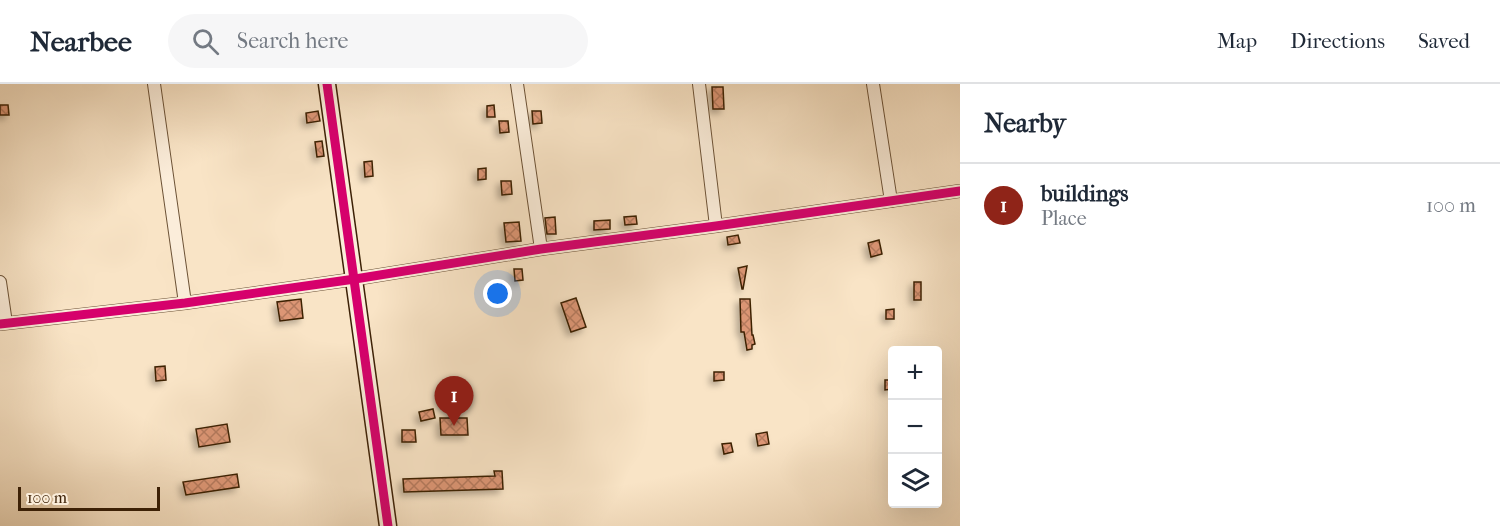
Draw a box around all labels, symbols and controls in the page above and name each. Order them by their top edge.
search box [168,14,588,68]
text: Nearbee [30,25,132,58]
icon: search [189,25,222,58]
text: Search here [237,28,348,54]
text: Map [1217,29,1257,53]
text: Directions [1290,29,1385,53]
text: Saved [1418,29,1470,53]
text: Nearby [984,108,1066,139]
text: buildings [1041,181,1128,207]
text: 1 [1000,194,1007,217]
text: 100 m [1426,194,1476,217]
text: Place [1041,207,1087,230]
your location [483,279,512,308]
map controls [888,346,942,508]
button: + [888,346,942,400]
pin: 1 [434,376,474,426]
button: − [888,400,942,454]
button: layers [888,454,942,508]
scale bar [18,484,160,512]
text: 100 m [27,488,67,507]

